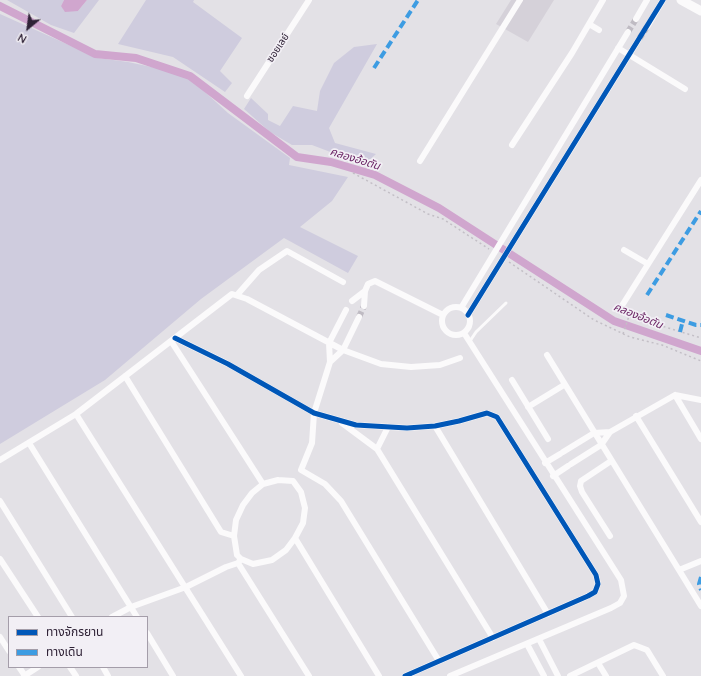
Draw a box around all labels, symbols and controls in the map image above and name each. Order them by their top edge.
north arrow [8,8,48,48]
text: N [15,30,29,47]
street label: ซอยเลย์ [264,31,292,65]
water label: คลองอ้อตัน [328,145,382,173]
water label: คลองอ้อตัน [612,300,664,332]
legend [8,616,148,668]
text: ทางจักรยาน [46,624,103,639]
text: ทางเดิน [46,644,83,659]

